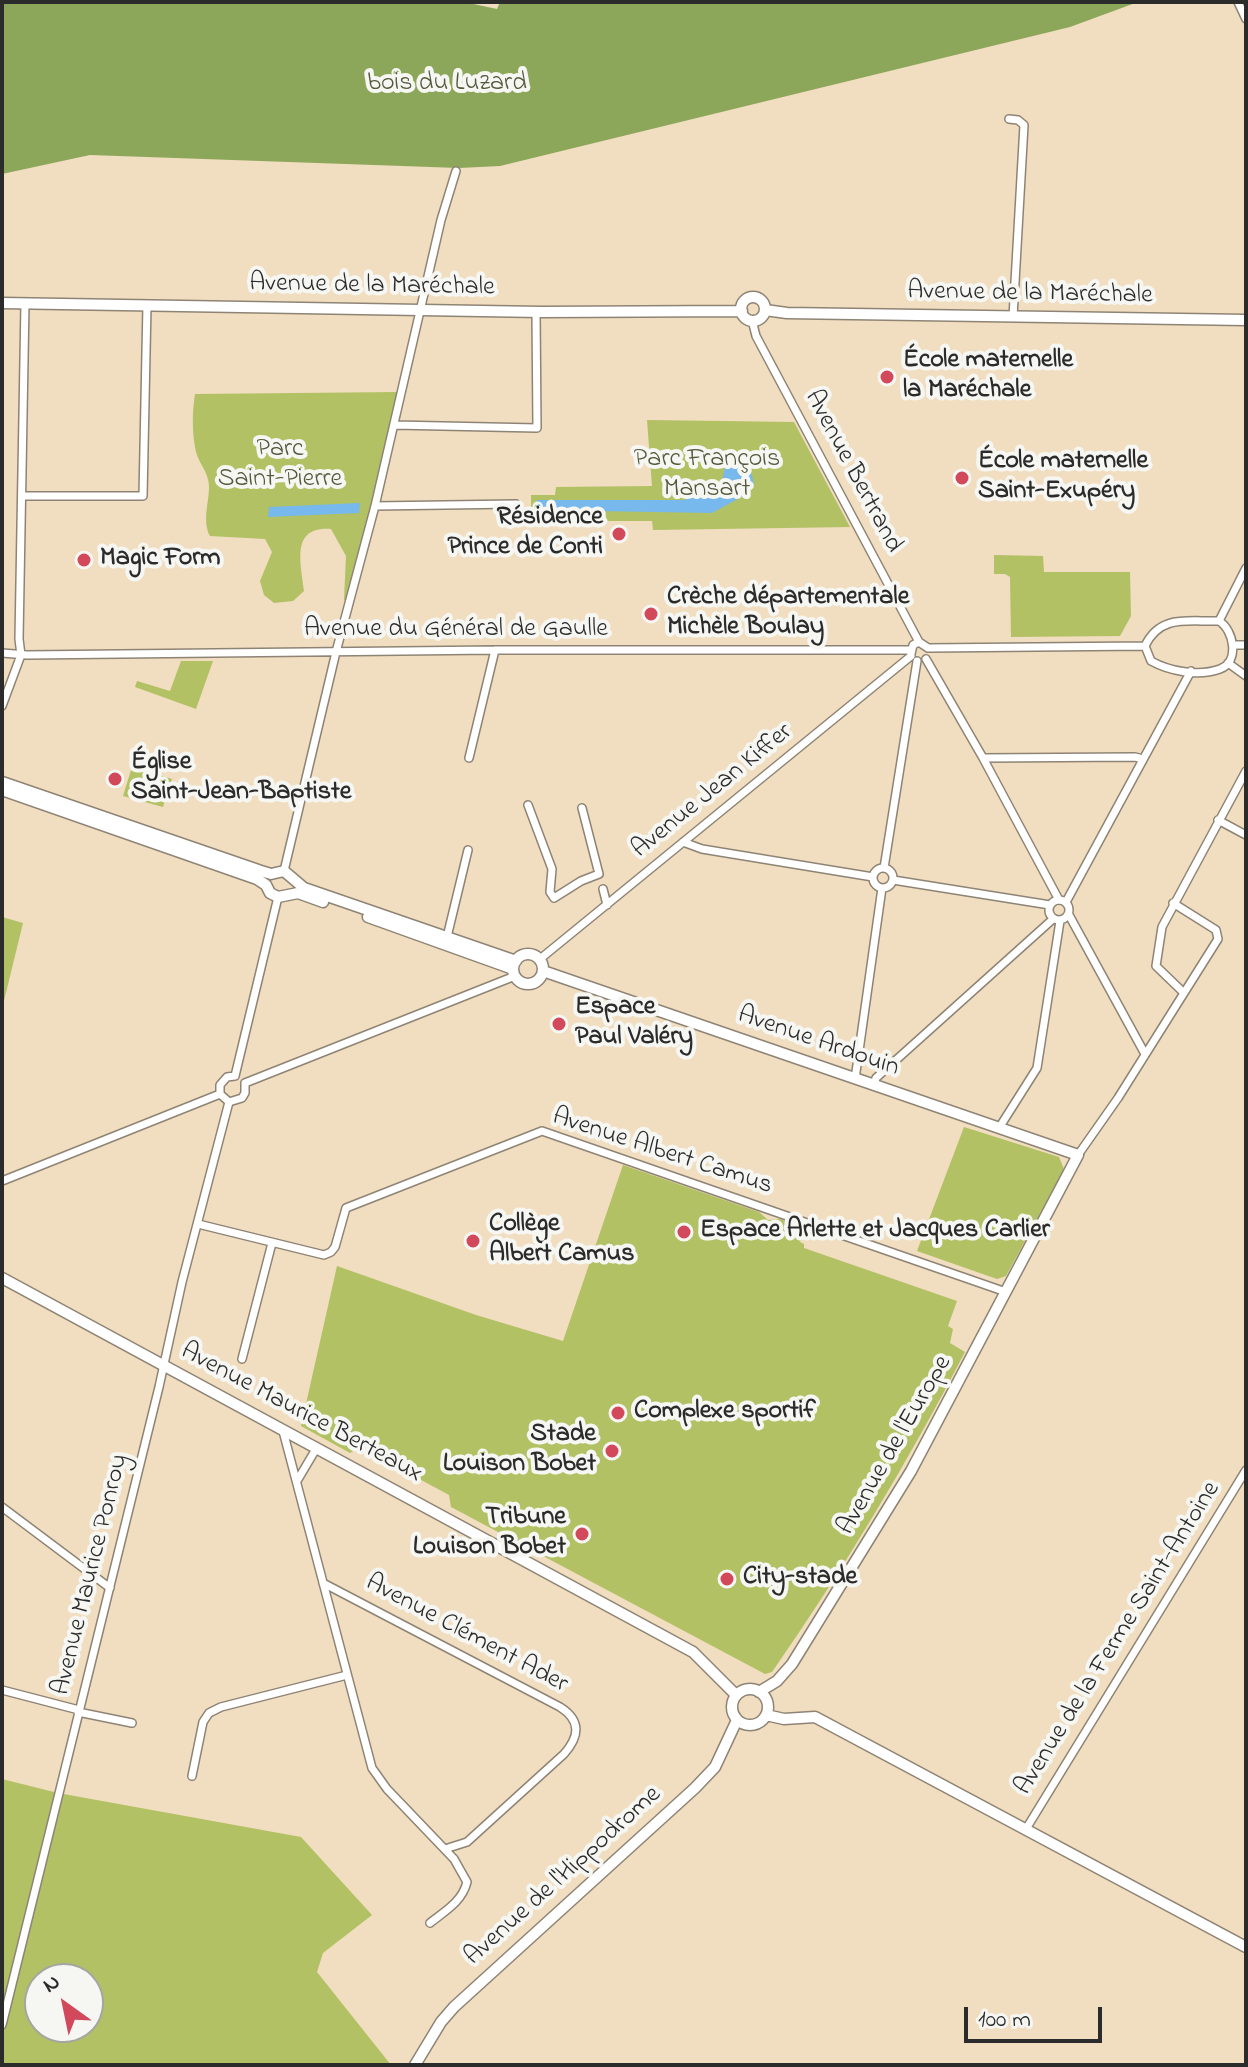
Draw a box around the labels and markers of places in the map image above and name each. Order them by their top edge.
place label: École maternelle la Maréchale [903,346,1073,408]
marker: École maternelle la Maréchale [878,368,896,386]
place label: École maternelle Saint-Exupéry [978,447,1148,508]
marker: École maternelle Saint-Exupéry [953,469,971,487]
place label: Résidence Prince de Conti [447,503,603,564]
marker: Résidence Prince de Conti [610,525,628,543]
place label: Magic Form [100,544,221,576]
marker: Magic Form [75,551,93,569]
place label: Crèche départementale Michèle Boulay [667,583,909,644]
marker: Crèche départementale Michèle Boulay [642,605,660,623]
place label: Église Saint-Jean-Baptiste [131,748,351,810]
marker: Église Saint-Jean-Baptiste [106,770,124,788]
place label: Espace Paul Valéry [575,993,693,1054]
marker: Espace Paul Valéry [550,1015,568,1033]
place label: Collège Albert Camus [489,1210,635,1272]
place label: Espace Arlette et Jacques Carlier [700,1216,1050,1248]
marker: Espace Arlette et Jacques Carlier [675,1223,693,1241]
marker: Collège Albert Camus [464,1232,482,1250]
place label: Complexe sportif [634,1397,816,1429]
marker: Complexe sportif [609,1404,627,1422]
place label: Stade Louison Bobet [443,1420,596,1482]
marker: Stade Louison Bobet [603,1442,621,1460]
place label: Tribune Louison Bobet [413,1503,566,1564]
marker: Tribune Louison Bobet [573,1525,591,1543]
place label: City-stade [743,1563,857,1595]
marker: City-stade [718,1570,736,1588]

